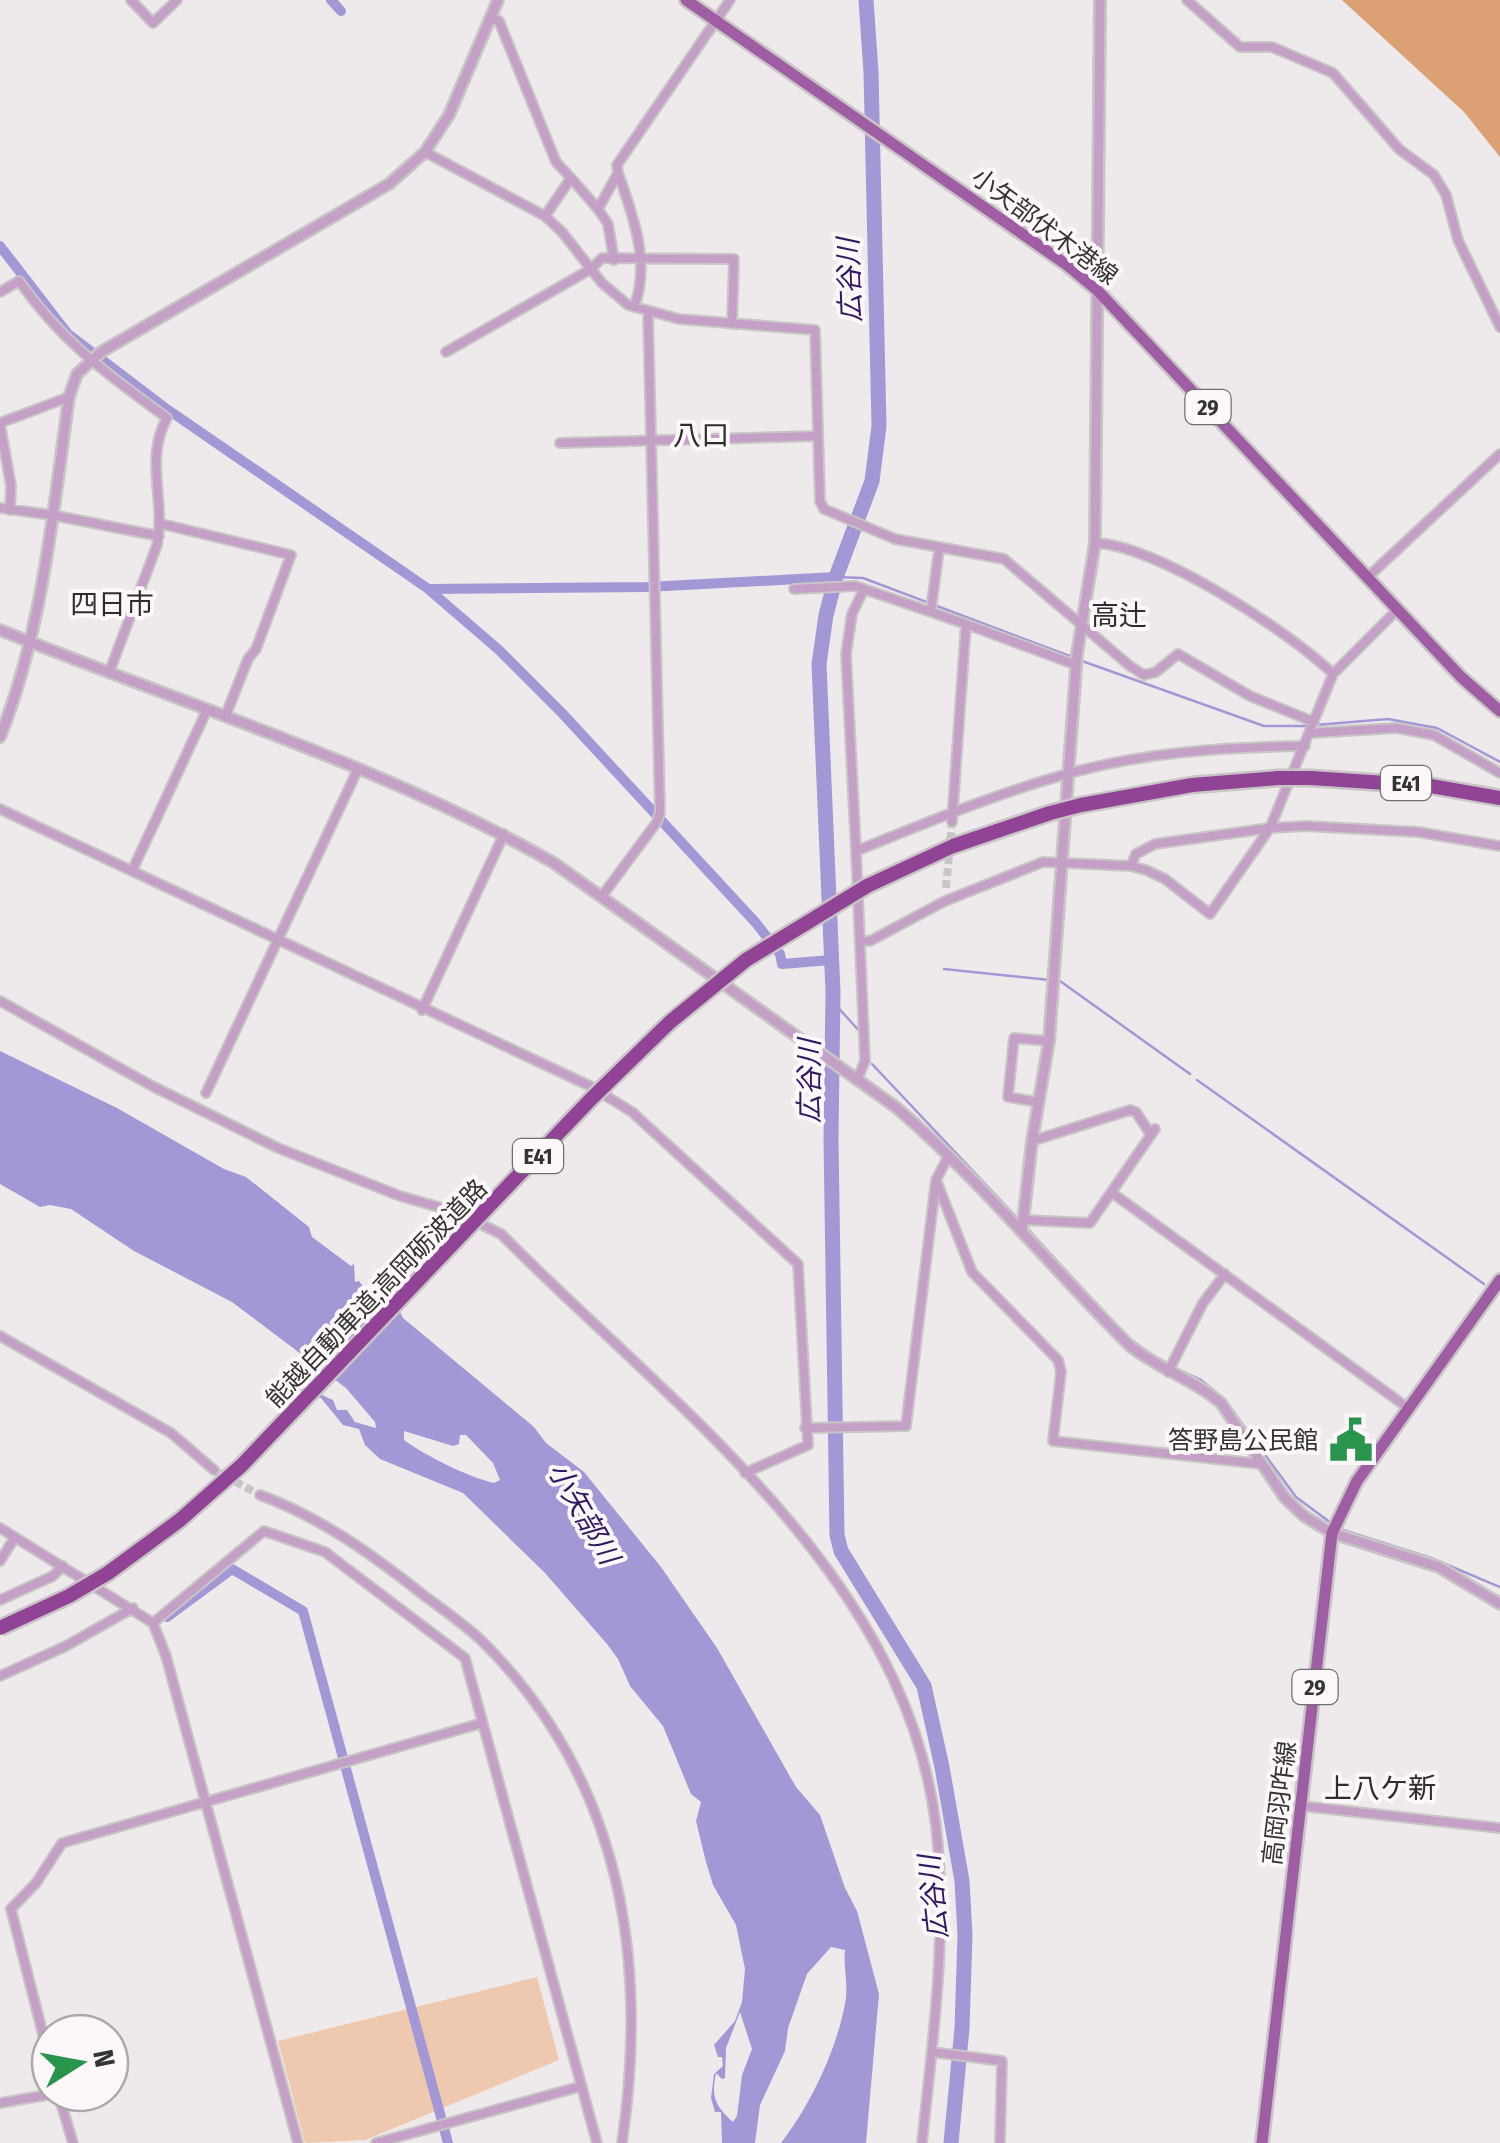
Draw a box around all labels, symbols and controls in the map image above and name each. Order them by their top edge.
street label: 小矢部伏木港線 [965,162,1123,291]
water label: 広谷川 [831,234,867,323]
road number: 29 [1186,390,1230,424]
district label: 八口 [673,419,729,452]
district label: 四日市 [70,588,154,621]
district label: 高辻 [1091,599,1147,632]
road number: E41 [1381,766,1431,800]
water label: 広谷川 [793,1036,826,1123]
road number: E41 [513,1139,563,1173]
street label: 能越自動車道;高岡砺波道路 [260,1173,494,1414]
public building icon: 答野島公民館 [1327,1416,1375,1464]
place label: 答野島公民館 [1168,1426,1318,1456]
water label: 小矢部川 [541,1456,627,1573]
road number: 29 [1292,1670,1338,1704]
street label: 高岡羽咋線 [1257,1739,1302,1867]
district label: 上八ケ新 [1324,1772,1436,1805]
water label: 広谷川 [912,1850,954,1940]
north arrow [30,2013,130,2113]
text: N [86,2047,122,2070]

